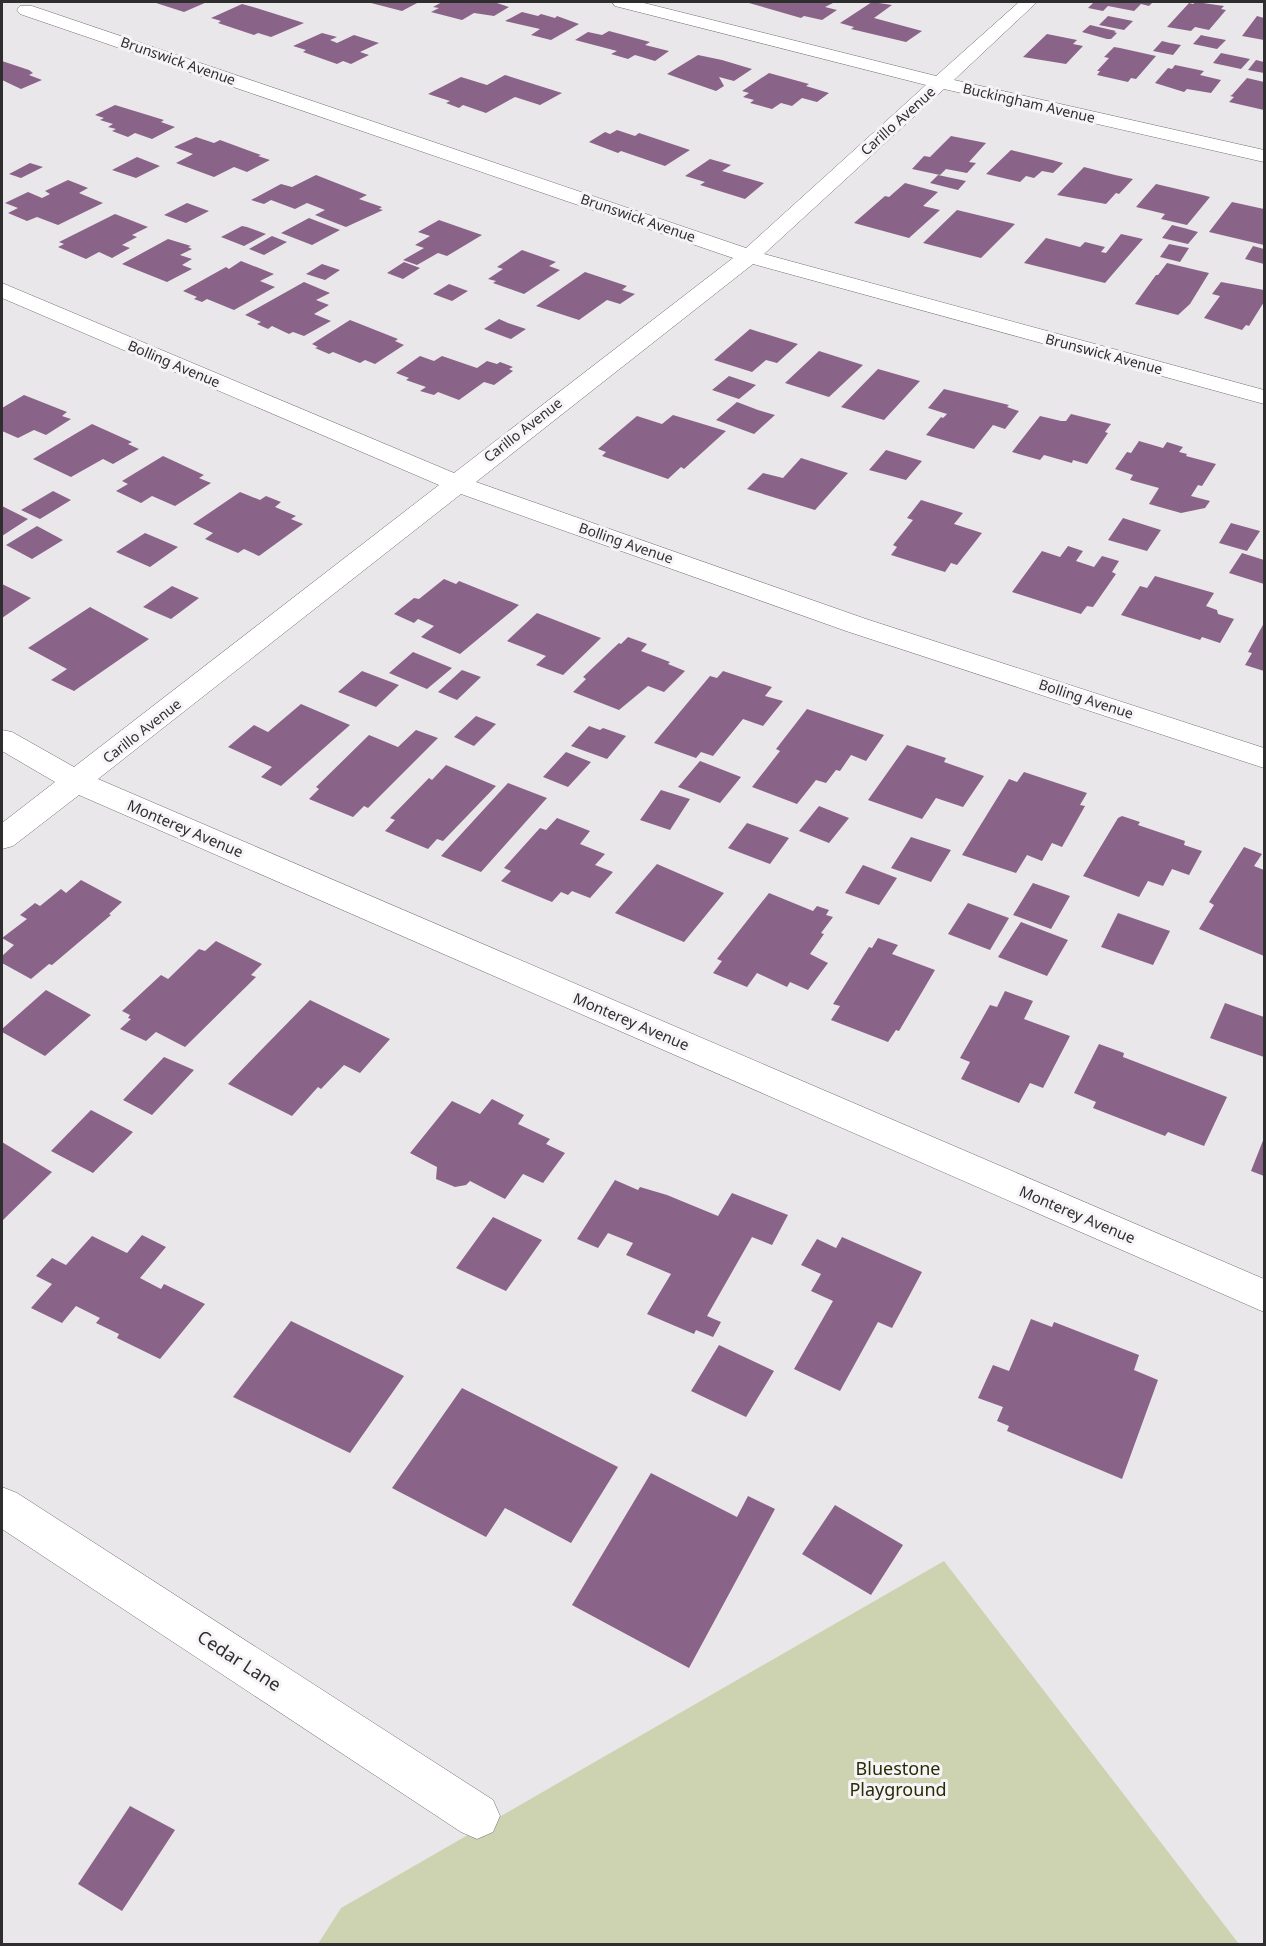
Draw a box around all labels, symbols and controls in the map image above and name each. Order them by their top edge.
street label: Brunswick Avenue [118,32,238,89]
street label: Buckingham Avenue [961,78,1097,127]
street label: Carillo Avenue [856,82,939,159]
street label: Brunswick Avenue [578,189,698,246]
street label: Brunswick Avenue [1043,329,1165,378]
street label: Bolling Avenue [125,336,223,392]
street label: Carillo Avenue [480,393,566,466]
street label: Bolling Avenue [577,518,676,568]
street label: Bolling Avenue [1036,674,1136,723]
street label: Carillo Avenue [99,694,185,767]
street label: Monterey Avenue [124,795,246,862]
street label: Monterey Avenue [570,988,692,1055]
street label: Monterey Avenue [1016,1181,1138,1248]
street label: Cedar Lane [193,1624,286,1696]
park label: Bluestone Playground [849,1756,947,1801]

